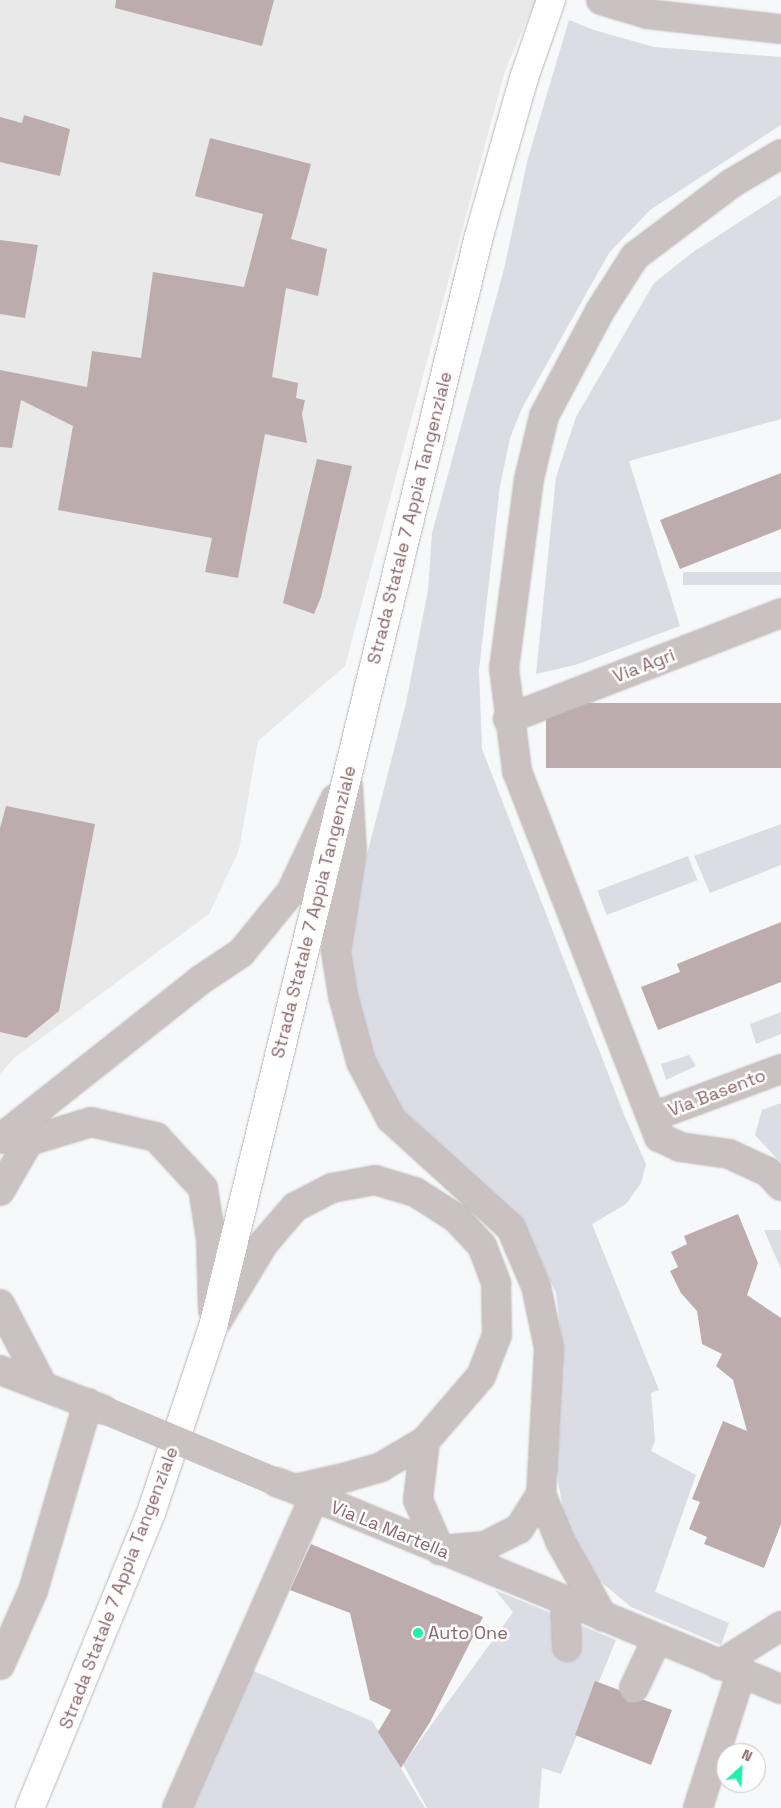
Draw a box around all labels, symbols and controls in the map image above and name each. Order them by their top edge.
street label: Strada Statale 7 Appia Tangenziale [363,369,457,667]
street label: Via Agri [610,644,678,688]
street label: Strada Statale 7 Appia Tangenziale [267,763,361,1061]
street label: Via Basento [665,1065,769,1121]
street label: Strada Statale 7 Appia Tangenziale [55,1443,183,1733]
street label: Via La Martella [328,1496,452,1564]
place label: Auto One [428,1622,508,1644]
marker: Auto One [412,1627,424,1639]
north arrow [716,1743,766,1793]
text: N [739,1745,755,1766]

